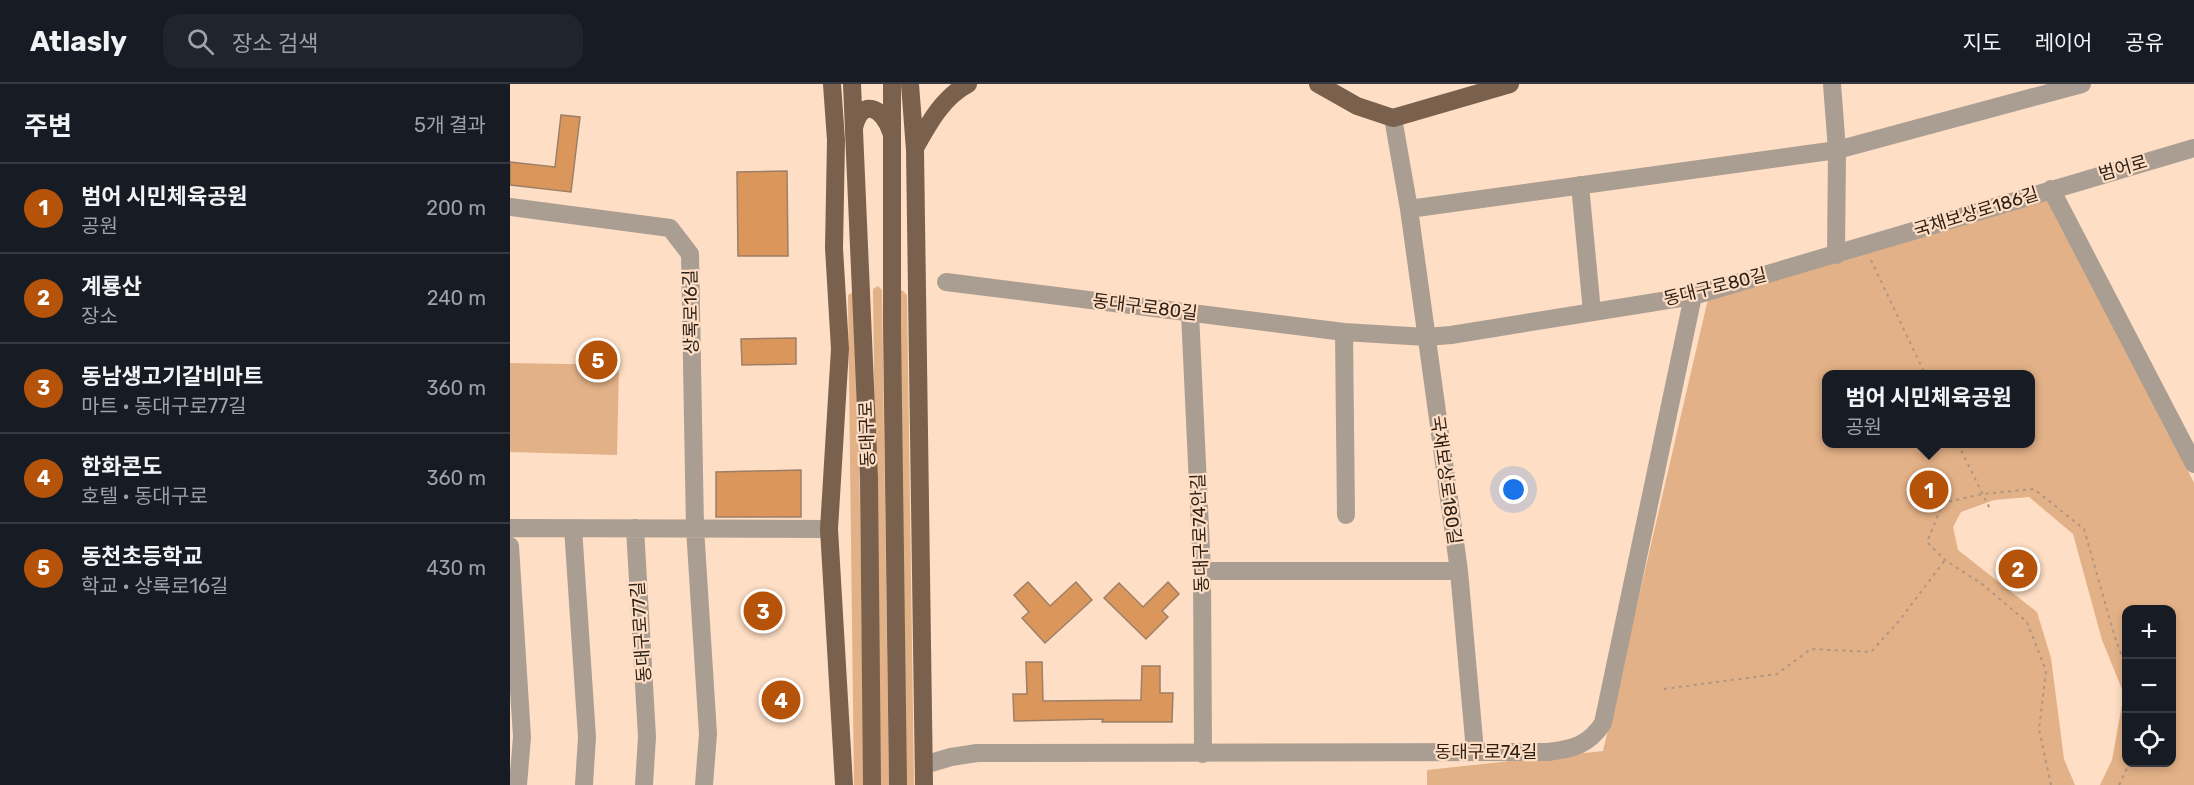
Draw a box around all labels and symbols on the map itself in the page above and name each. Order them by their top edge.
street label: 범어로 [2096,151,2150,185]
street label: 국채보상로186길 [1911,183,2041,241]
street label: 동대구로80길 [1661,264,1769,310]
street label: 상록로16길 [679,269,703,355]
street label: 동대구로80길 [1091,290,1199,324]
pin: 5 [578,338,617,382]
street label: 동대구로 [855,401,879,467]
street label: 국채보상로180길 [1426,414,1466,546]
pin: 1 [1910,468,1948,512]
street label: 동대구로74안길 [1187,473,1213,593]
your location [1499,475,1528,504]
pin: 2 [1998,546,2038,592]
street label: 동대구로77길 [626,581,656,683]
pin: 3 [744,588,782,634]
pin: 4 [762,678,800,722]
street label: 동대구로74길 [1435,741,1537,763]

